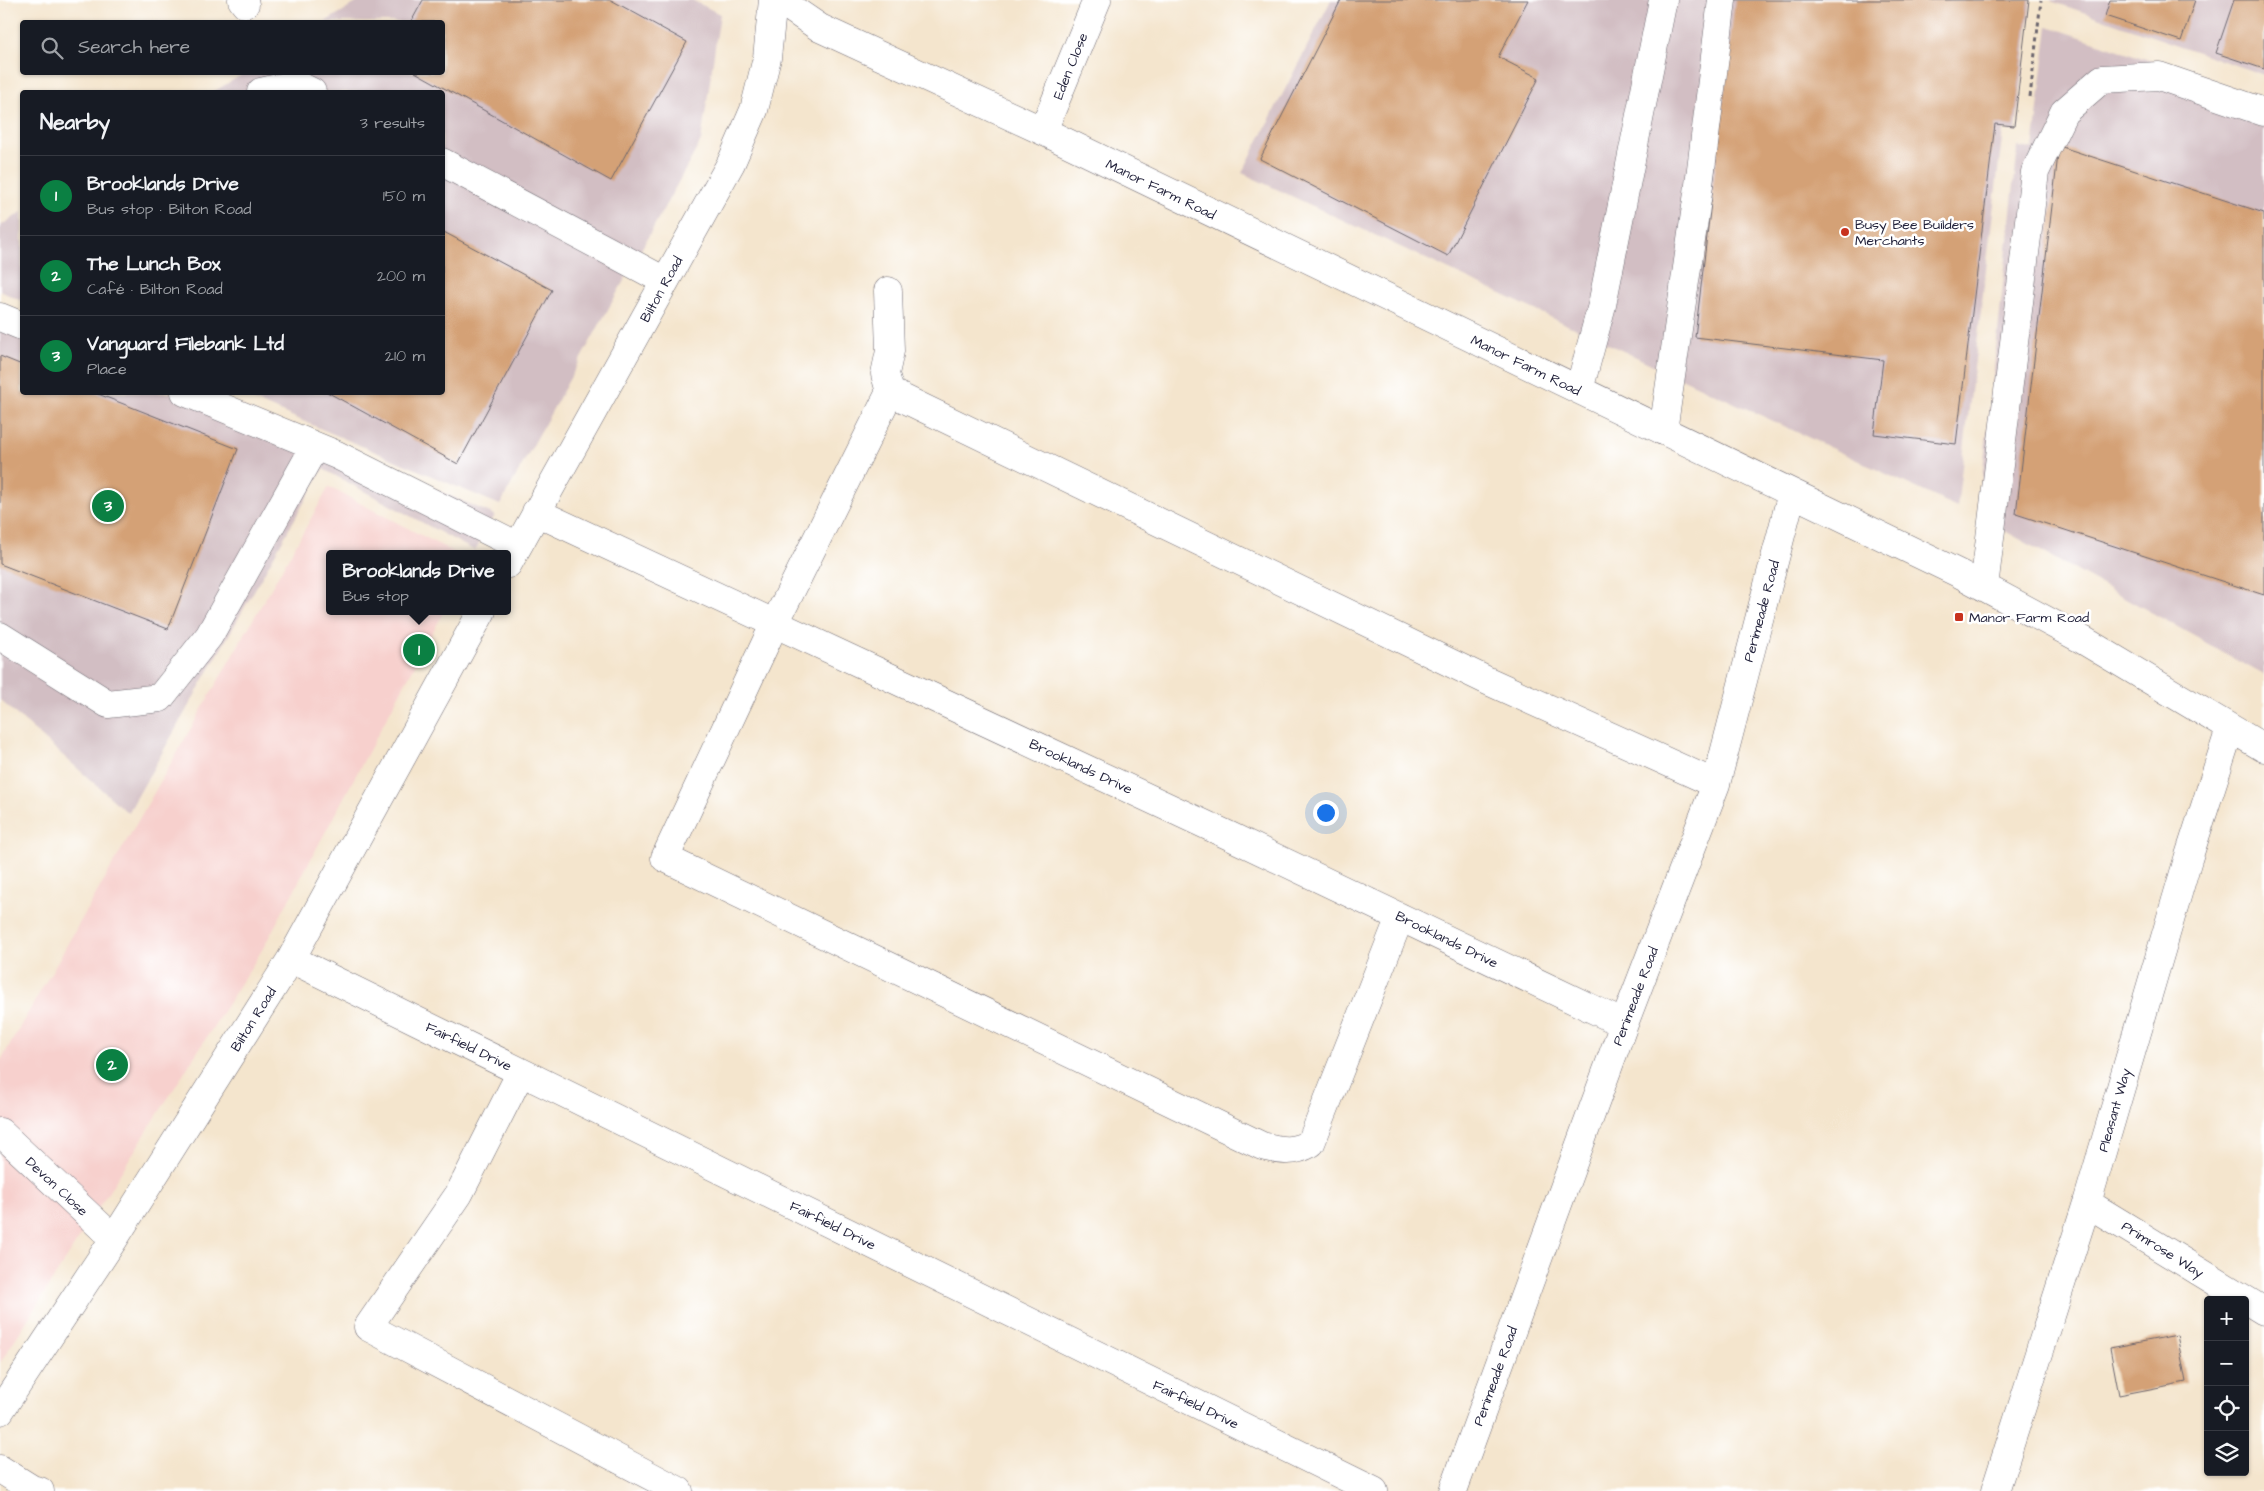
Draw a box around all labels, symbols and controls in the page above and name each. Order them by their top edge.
search box [20,20,445,75]
street label: Eden Close [1049,30,1094,103]
icon: search [38,34,66,62]
text: Search here [78,34,190,61]
text: Nearby [40,108,110,137]
text: 3 results [360,112,425,134]
street label: Manor Farm Road [1102,155,1219,225]
text: Brooklands Drive [87,171,239,198]
text: 1 [55,185,57,207]
text: 150 m [383,185,425,207]
text: Bus stop · Bilton Road [87,198,251,220]
place label: Busy Bee Builders Merchants [1855,215,1974,251]
marker: Busy Bee Builders Merchants [1839,226,1851,238]
text: The Lunch Box [87,251,221,278]
street label: Bilton Road [636,253,688,326]
text: 2 [51,265,61,287]
text: 200 m [377,265,425,287]
text: Café · Bilton Road [87,278,223,300]
text: Vanguard Filebank Ltd [87,331,284,358]
street label: Manor Farm Road [1467,331,1584,401]
text: 3 [52,345,60,367]
text: 210 m [385,345,425,367]
text: Place [87,358,127,380]
pin: 3 [92,487,124,525]
popup [326,550,511,615]
text: Brooklands Drive [343,558,494,585]
street label: Perimeade Road [1739,558,1785,664]
text: Bus stop [343,585,409,607]
place label: Manor Farm Road [1969,608,2089,628]
marker: Manor Farm Road [1953,611,1965,623]
pin: 1 [403,631,435,669]
street label: Brooklands Drive [1026,734,1136,800]
your location [1313,800,1339,826]
street label: Brooklands Drive [1392,906,1502,974]
street label: Perimeade Road [1608,944,1664,1049]
street label: Bilton Road [226,983,282,1056]
street label: Fairfield Drive [422,1017,515,1077]
pin: 2 [96,1046,128,1084]
street label: Pleasant Way [2093,1066,2137,1154]
street label: Devon Close [21,1152,92,1221]
street label: Fairfield Drive [786,1196,879,1256]
street label: Primrose Way [2118,1217,2208,1283]
map controls [2204,1296,2249,1476]
button: + [2204,1296,2249,1341]
street label: Perimeade Road [1469,1324,1523,1429]
button: − [2204,1341,2249,1386]
street label: Fairfield Drive [1149,1375,1242,1435]
button: locate [2204,1386,2249,1431]
button: layers [2204,1431,2249,1476]

